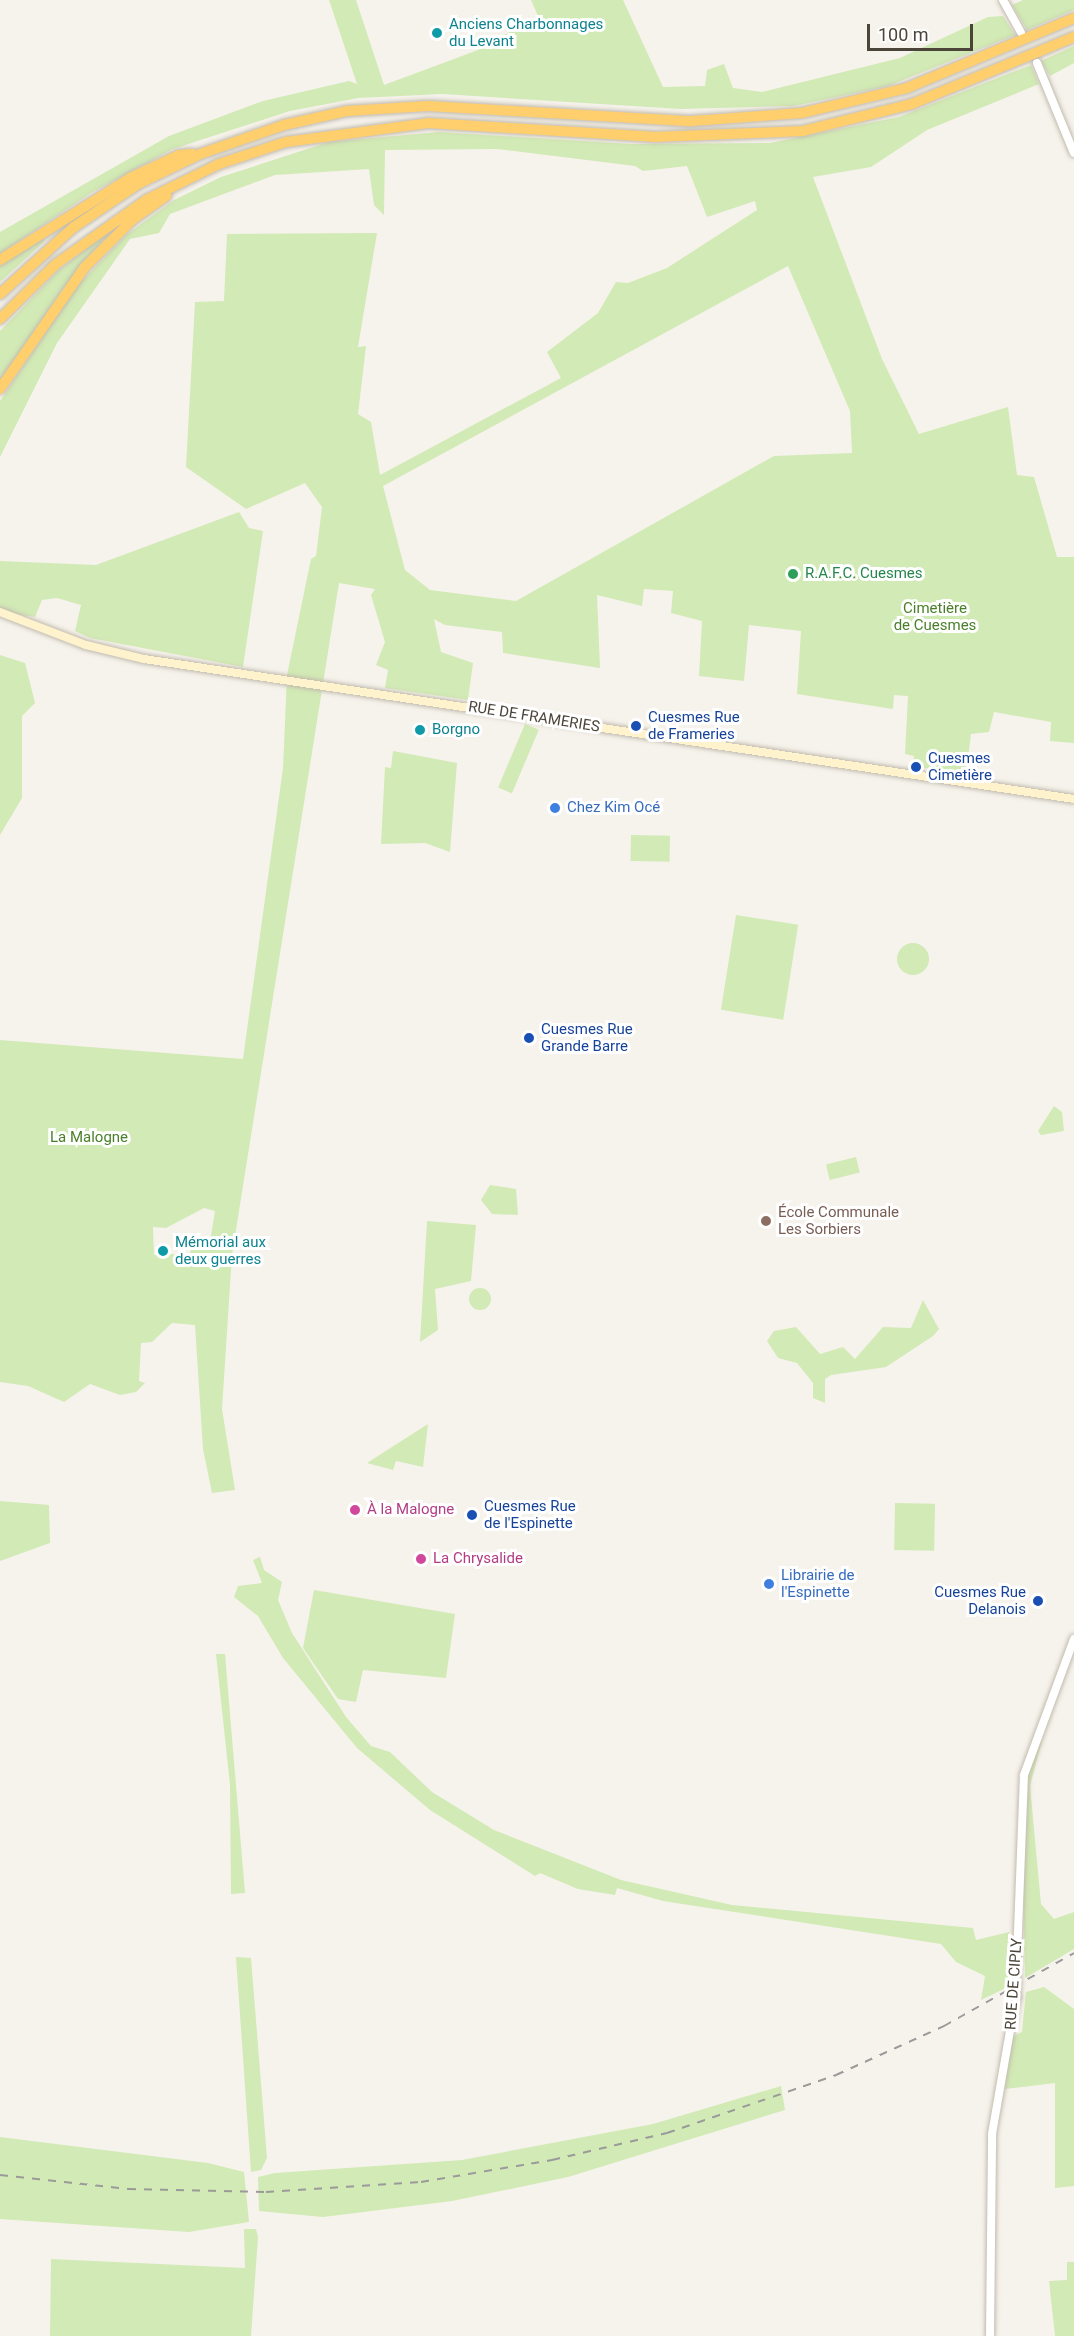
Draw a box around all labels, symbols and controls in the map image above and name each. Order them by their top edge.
scale bar [870,12,976,50]
place label: Anciens Charbonnages du Levant [449,15,603,50]
text: 100 m [878,24,929,45]
marker: Anciens Charbonnages du Levant [430,26,444,40]
place label: R.A.F.C. Cuesmes [805,565,922,583]
marker: R.A.F.C. Cuesmes [786,567,800,581]
park label: Cimetière de Cuesmes [894,599,976,634]
street label: RUE DE FRAMERIES [467,698,601,736]
place label: Cuesmes Rue de Frameries [648,708,740,743]
marker: Cuesmes Rue de Frameries [629,719,643,733]
place label: Borgno [432,721,480,739]
marker: Borgno [413,723,427,737]
place label: Cuesmes Cimetière [928,749,992,784]
marker: Cuesmes Cimetière [909,760,923,774]
place label: Chez Kim Océ [567,799,660,817]
marker: Chez Kim Océ [548,801,562,815]
place label: Cuesmes Rue Grande Barre [541,1020,633,1055]
marker: Cuesmes Rue Grande Barre [522,1031,536,1045]
park label: La Malogne [50,1129,128,1147]
place label: École Communale Les Sorbiers [778,1203,899,1238]
marker: École Communale Les Sorbiers [759,1214,773,1228]
place label: Mémorial aux deux guerres [175,1233,266,1268]
marker: Mémorial aux deux guerres [156,1244,170,1258]
place label: Cuesmes Rue de l'Espinette [484,1497,576,1532]
place label: À la Malogne [367,1501,454,1519]
marker: À la Malogne [348,1503,362,1517]
marker: Cuesmes Rue de l'Espinette [465,1508,479,1522]
place label: La Chrysalide [433,1550,523,1568]
marker: La Chrysalide [414,1552,428,1566]
place label: Librairie de l'Espinette [781,1566,855,1601]
marker: Librairie de l'Espinette [762,1577,776,1591]
place label: Cuesmes Rue Delanois [934,1583,1026,1618]
marker: Cuesmes Rue Delanois [1031,1594,1045,1608]
street label: RUE DE CIPLY [1002,1938,1026,2030]

